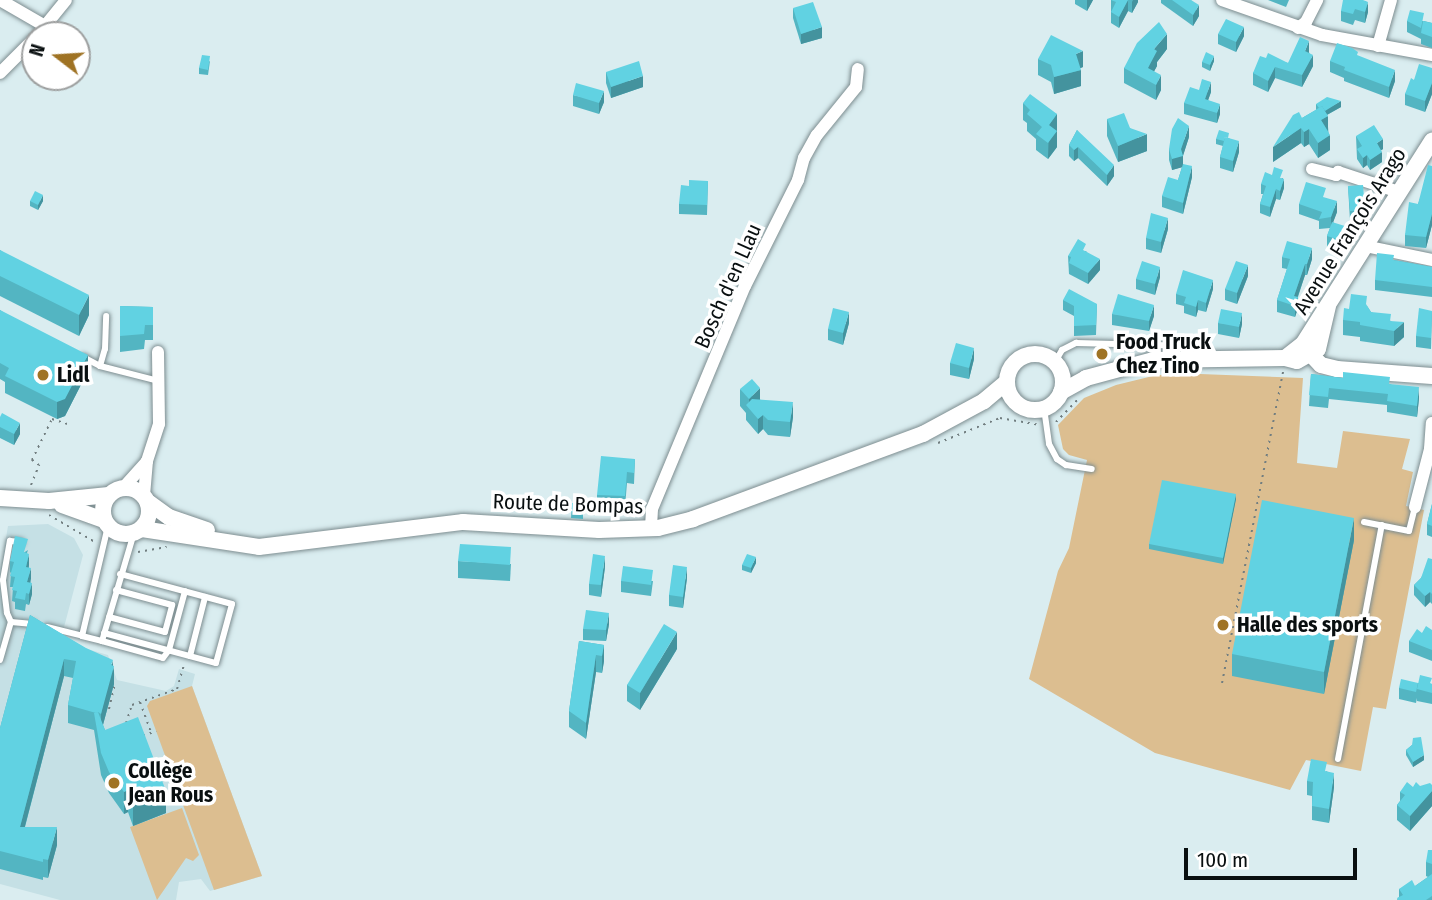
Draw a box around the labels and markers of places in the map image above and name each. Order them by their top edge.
place label: Food Truck Chez Tino [1116,329,1211,379]
marker: Food Truck Chez Tino [1094,346,1110,362]
place label: Lidl [57,362,89,388]
marker: Lidl [35,367,51,383]
place label: Halle des sports [1237,612,1378,638]
marker: Halle des sports [1215,617,1231,633]
place label: Collège Jean Rous [128,758,213,808]
marker: Collège Jean Rous [106,775,122,791]

